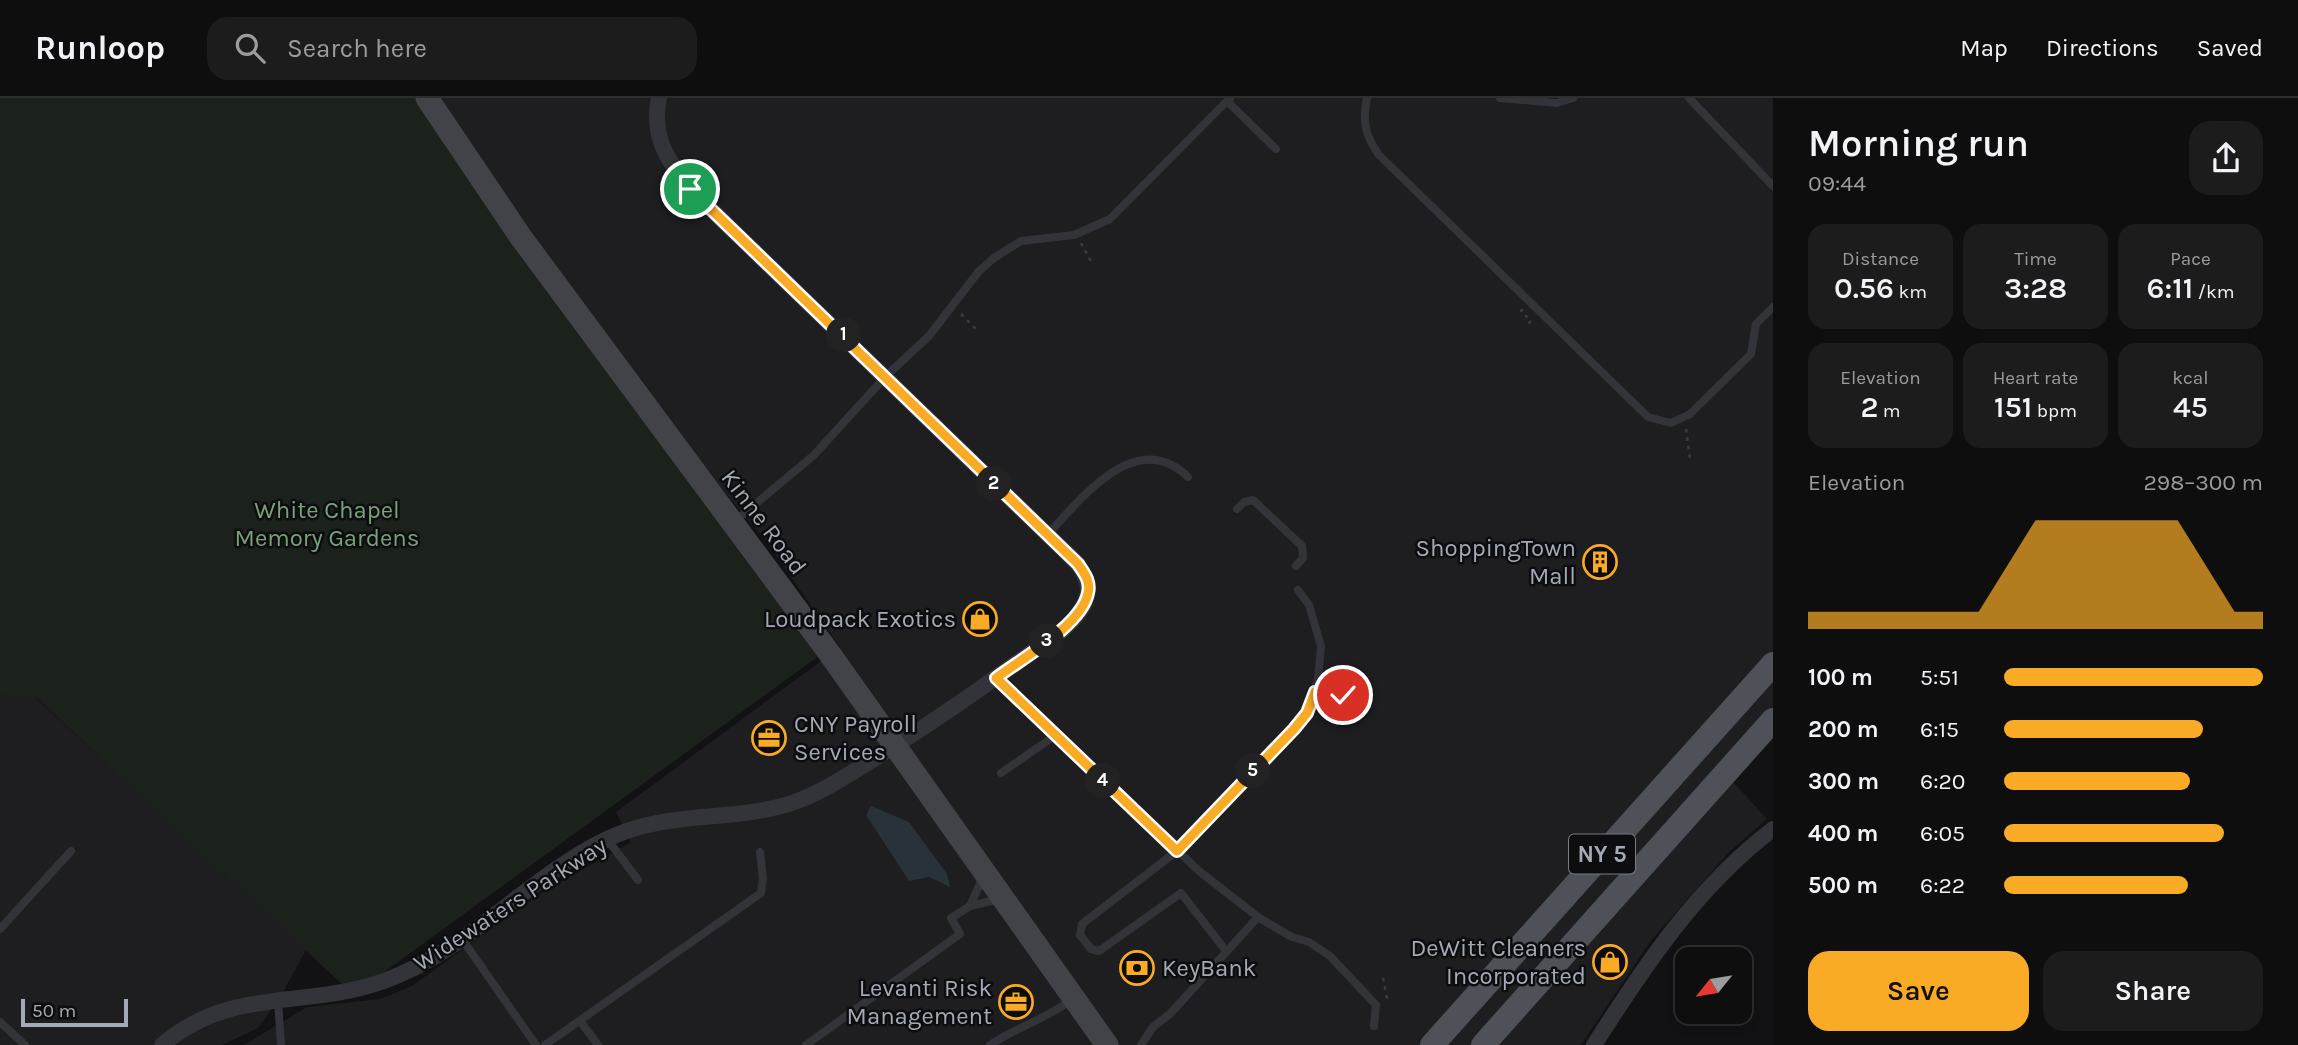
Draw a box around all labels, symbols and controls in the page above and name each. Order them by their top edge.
search box [207,17,697,80]
text: Runloop [35,29,165,67]
icon: search [231,29,269,67]
text: Search here [287,33,427,64]
text: Map [1960,34,2008,62]
text: Directions [2046,34,2159,62]
text: Saved [2197,34,2263,62]
text: Morning run [1808,121,2029,166]
button: share [2189,121,2263,195]
pin [660,159,720,219]
icon: arrive [671,170,709,208]
text: 09:44 [1808,170,1866,197]
text: Distance [1842,248,1919,270]
text: Time [2014,248,2057,270]
text: Pace [2170,248,2211,270]
text: 0.56 [1834,270,1894,306]
text: 3:28 [2004,270,2067,306]
text: 6:11 [2147,270,2193,306]
text: km [1894,281,1927,303]
text: /km [2193,281,2234,303]
pin: 1 [826,317,862,352]
text: 1 [840,323,847,345]
text: Elevation [1840,367,1921,389]
text: Heart rate [1993,367,2078,389]
text: kcal [2172,367,2209,389]
text: 2 [1860,389,1878,425]
text: 151 [1994,389,2032,425]
text: 45 [2173,389,2208,425]
text: m [1878,400,1901,422]
text: bpm [2032,400,2077,422]
street label: Kinne Road [716,464,812,580]
pin: 2 [976,466,1012,502]
text: Elevation [1808,469,1905,496]
text: 298–300 m [2143,469,2263,496]
text: 2 [988,472,999,494]
park label: White Chapel Memory Gardens [235,496,419,552]
place label: ShoppingTown Mall [1416,534,1576,590]
building icon: ShoppingTown Mall [1581,543,1619,581]
shop icon: Loudpack Exotics [961,600,999,638]
place label: Loudpack Exotics [764,605,956,633]
pin: 3 [1030,624,1064,658]
text: 3 [1041,629,1052,651]
text: 100 m [1808,664,1873,691]
text: 5:51 [1920,664,1959,691]
pin [1313,665,1373,725]
icon: check [1324,676,1362,714]
place label: CNY Payroll Services [794,710,917,766]
text: 200 m [1808,716,1879,743]
text: 6:15 [1920,716,1959,743]
office icon: CNY Payroll Services [750,719,788,757]
pin: 5 [1236,754,1270,788]
text: 5 [1247,759,1258,781]
pin: 4 [1086,764,1120,798]
text: 300 m [1808,768,1879,795]
text: 6:20 [1920,768,1965,795]
text: 4 [1097,769,1108,791]
text: 400 m [1808,820,1878,847]
text: 6:05 [1920,820,1965,847]
street label: Widewaters Parkway [408,831,612,977]
road number: NY 5 [1569,834,1635,874]
text: 500 m [1808,872,1878,899]
text: 6:22 [1920,872,1965,899]
place label: DeWitt Cleaners Incorporated [1410,934,1586,990]
shop icon: DeWitt Cleaners Incorporated [1591,943,1629,981]
north arrow [1675,947,1752,1024]
map controls [1675,947,1752,1024]
bank icon: KeyBank [1118,949,1156,987]
button: Save [1808,951,2029,1031]
button: Share [2043,951,2263,1031]
place label: KeyBank [1162,954,1256,982]
place label: Levanti Risk Management [847,974,992,1030]
office icon: Levanti Risk Management [997,983,1035,1021]
scale bar [21,996,128,1028]
text: 50 m [32,1000,76,1022]

